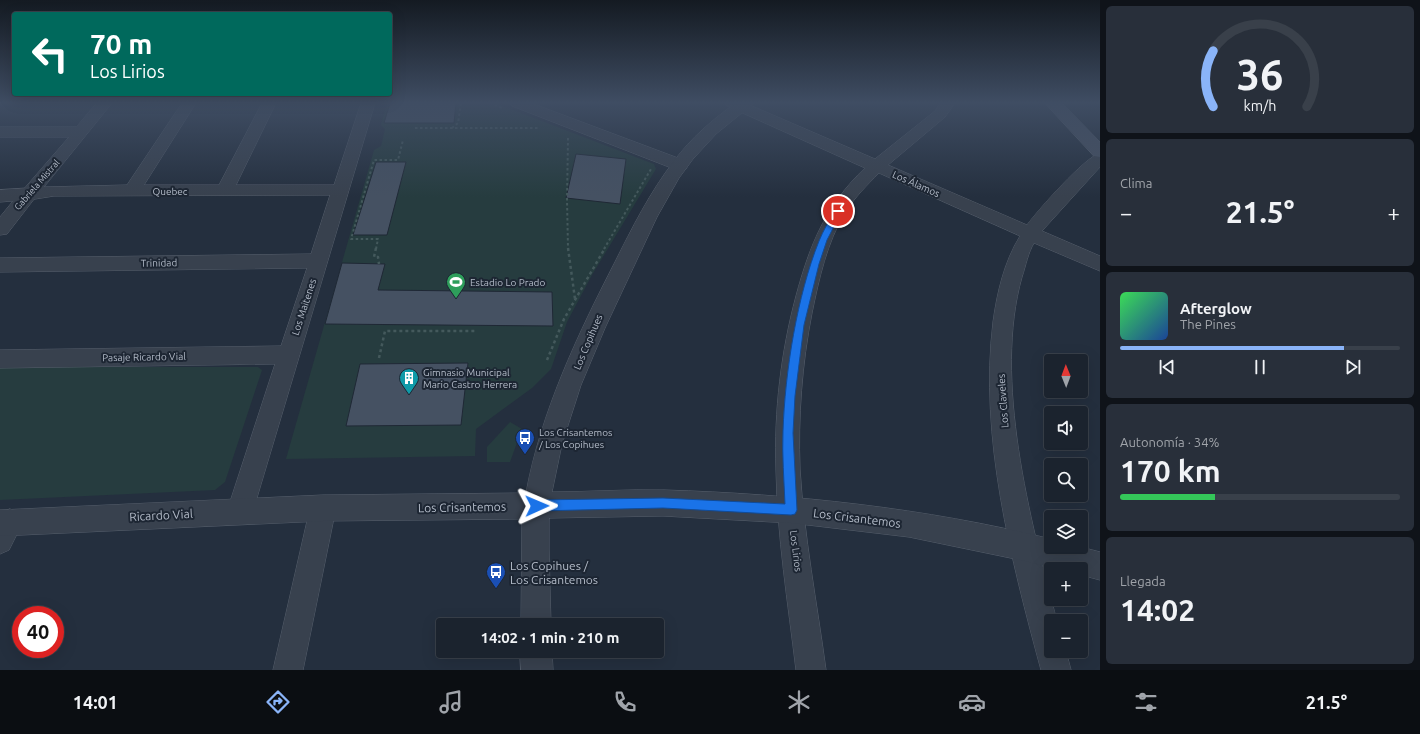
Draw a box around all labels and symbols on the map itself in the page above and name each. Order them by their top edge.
street label: Gabriela Mistral [12,157,62,212]
street label: Los Álamos [891,168,942,199]
street label: Quebec [152,186,188,197]
pin [821,194,855,228]
street label: Trinidad [141,257,177,269]
sports icon: Estadio Lo Prado [445,271,467,299]
street label: Los Maitenes [290,277,318,337]
place label: Estadio Lo Prado [470,277,545,288]
street label: Los Copihues [571,313,605,371]
street label: Pasaje Ricardo Vial [102,351,186,363]
north arrow [1044,354,1088,398]
building icon: Gimnasio Municipal Mario Castro Herrera [398,367,420,395]
place label: Gimnasio Municipal Mario Castro Herrera [423,367,517,390]
street label: Los Claveles [996,374,1010,428]
bus stop icon: Los Crisantemos / Los Copihues [514,427,536,455]
place label: Los Crisantemos / Los Copihues [538,427,612,450]
position arrow [516,485,558,527]
street label: Los Crisantemos [418,500,506,514]
street label: Los Crisantemos [813,506,901,530]
street label: Ricardo Vial [129,507,193,523]
street label: Los Lirios [788,530,804,572]
place label: Los Copihues / Los Crisantemos [510,559,598,586]
bus stop icon: Los Copihues / Los Crisantemos [485,561,507,589]
speed limit sign: 40 [12,606,64,658]

